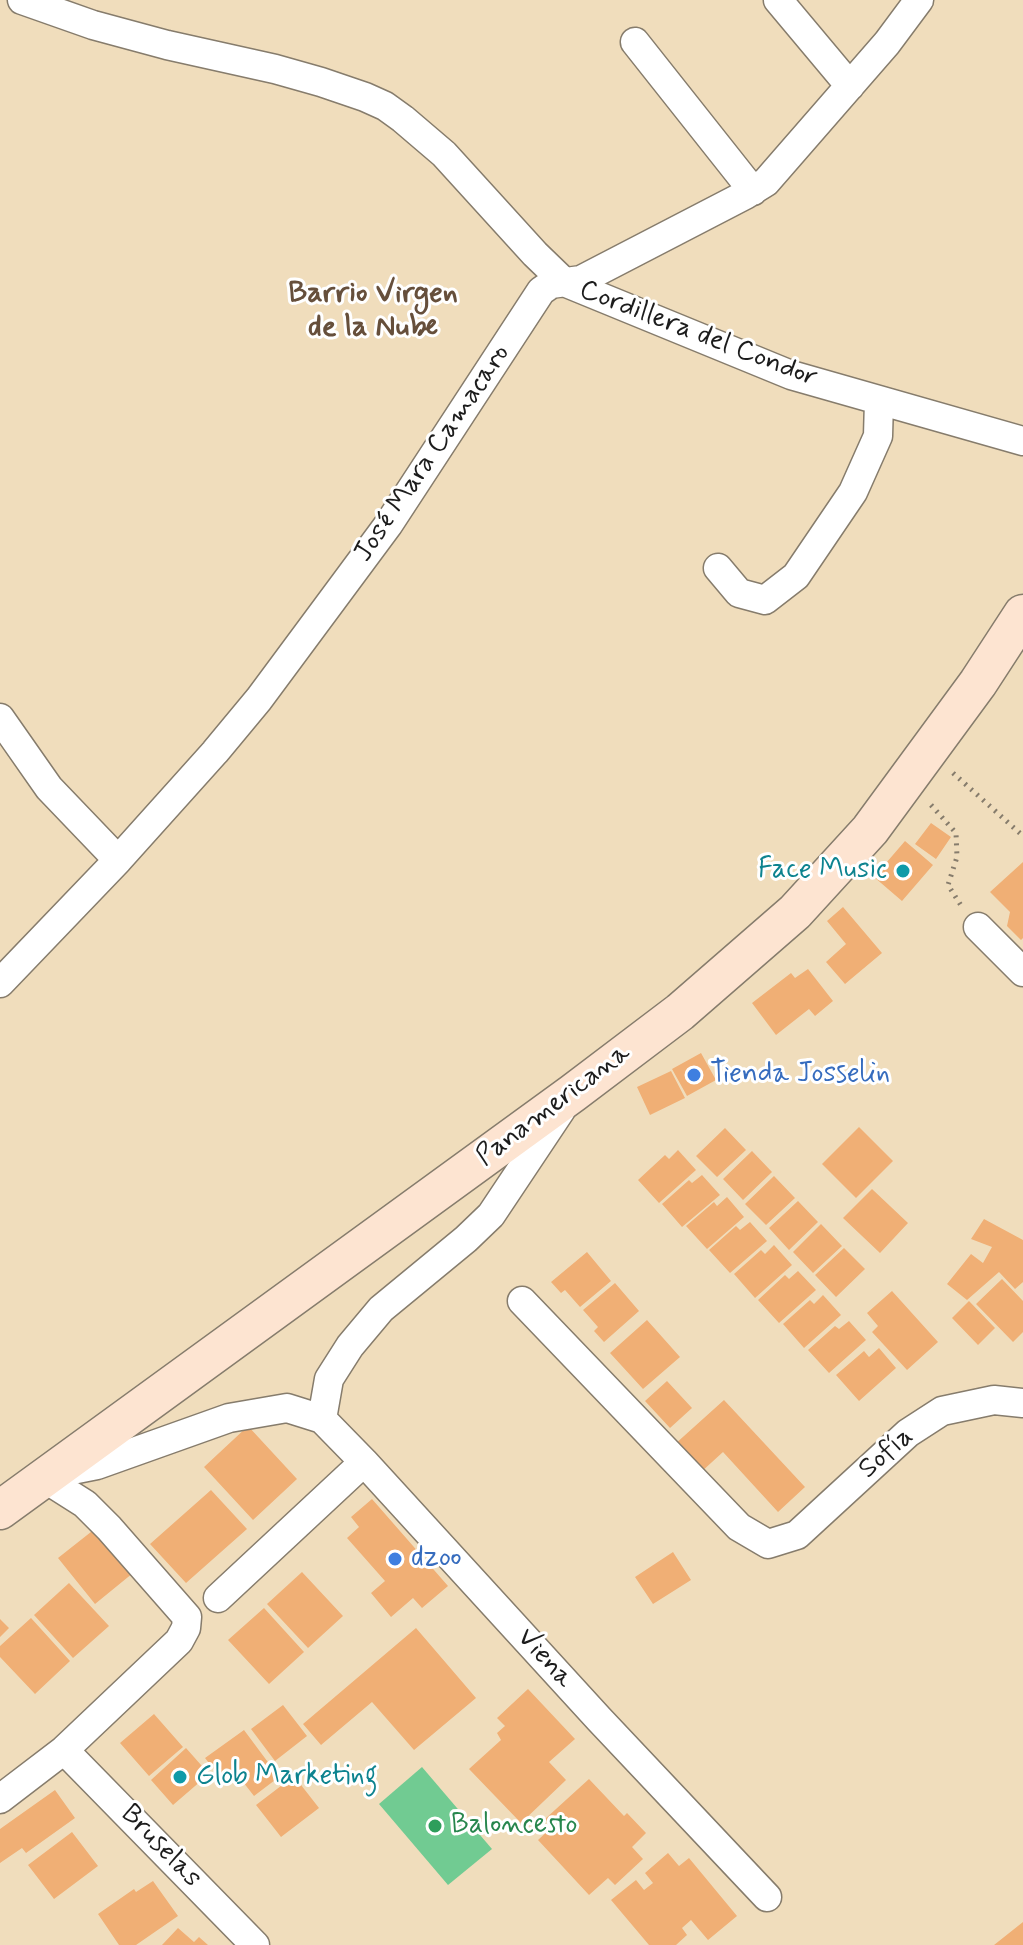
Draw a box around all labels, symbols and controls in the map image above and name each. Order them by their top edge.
street label: Cordillera del Condor [574,274,822,396]
district label: Barrio Virgen de la Nube [288,277,458,348]
street label: José Mara Camacaro [348,339,518,569]
place label: Face Music [758,854,887,888]
marker: Face Music [894,862,912,880]
street label: Panamericana [470,1037,638,1175]
place label: Tienda Josselin [710,1058,890,1092]
marker: Tienda Josselin [685,1066,703,1084]
street label: Sofía [853,1421,921,1487]
place label: dzoo [411,1542,462,1576]
marker: dzoo [386,1550,404,1568]
street label: Viena [508,1622,580,1696]
place label: Glob Marketing [196,1760,378,1794]
marker: Glob Marketing [171,1768,189,1786]
street label: Bruselas [112,1799,208,1895]
place label: Baloncesto [451,1809,578,1843]
marker: Baloncesto [426,1817,444,1835]

